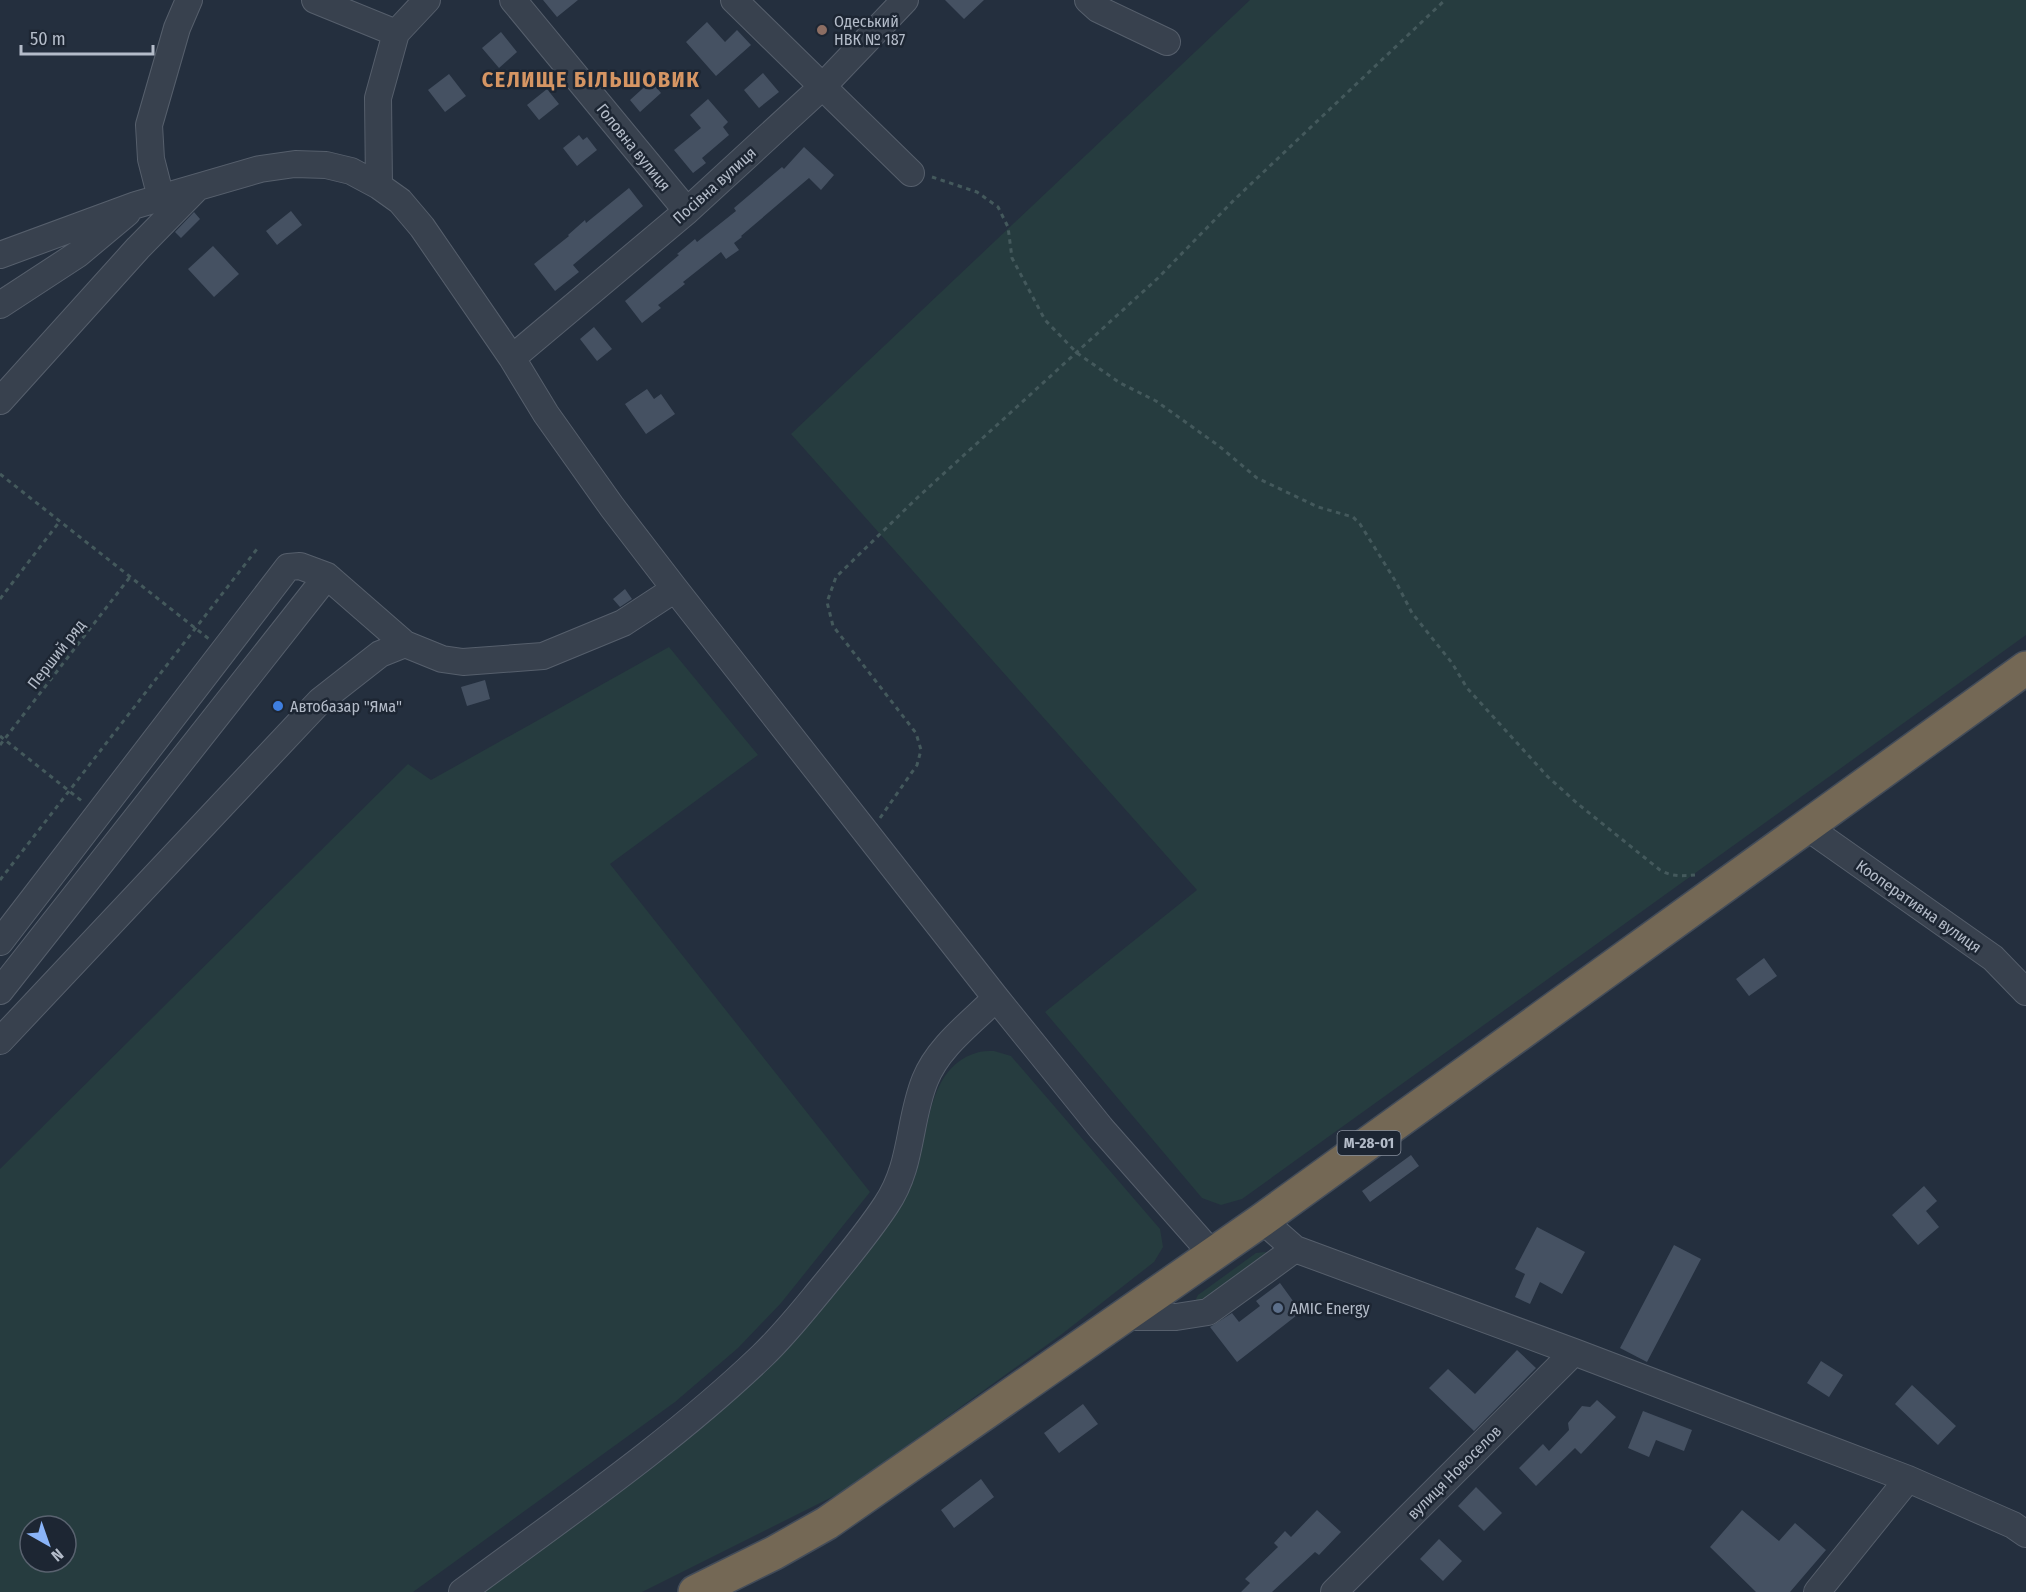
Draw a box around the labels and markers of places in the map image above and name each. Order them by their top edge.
place label: Одеський НВК № 187 [834,12,906,49]
marker: Одеський НВК № 187 [815,23,829,37]
place label: Автобазар "Яма" [290,697,402,716]
marker: Автобазар "Яма" [271,699,285,713]
place label: AMIC Energy [1290,1299,1370,1318]
marker: AMIC Energy [1271,1301,1285,1315]

